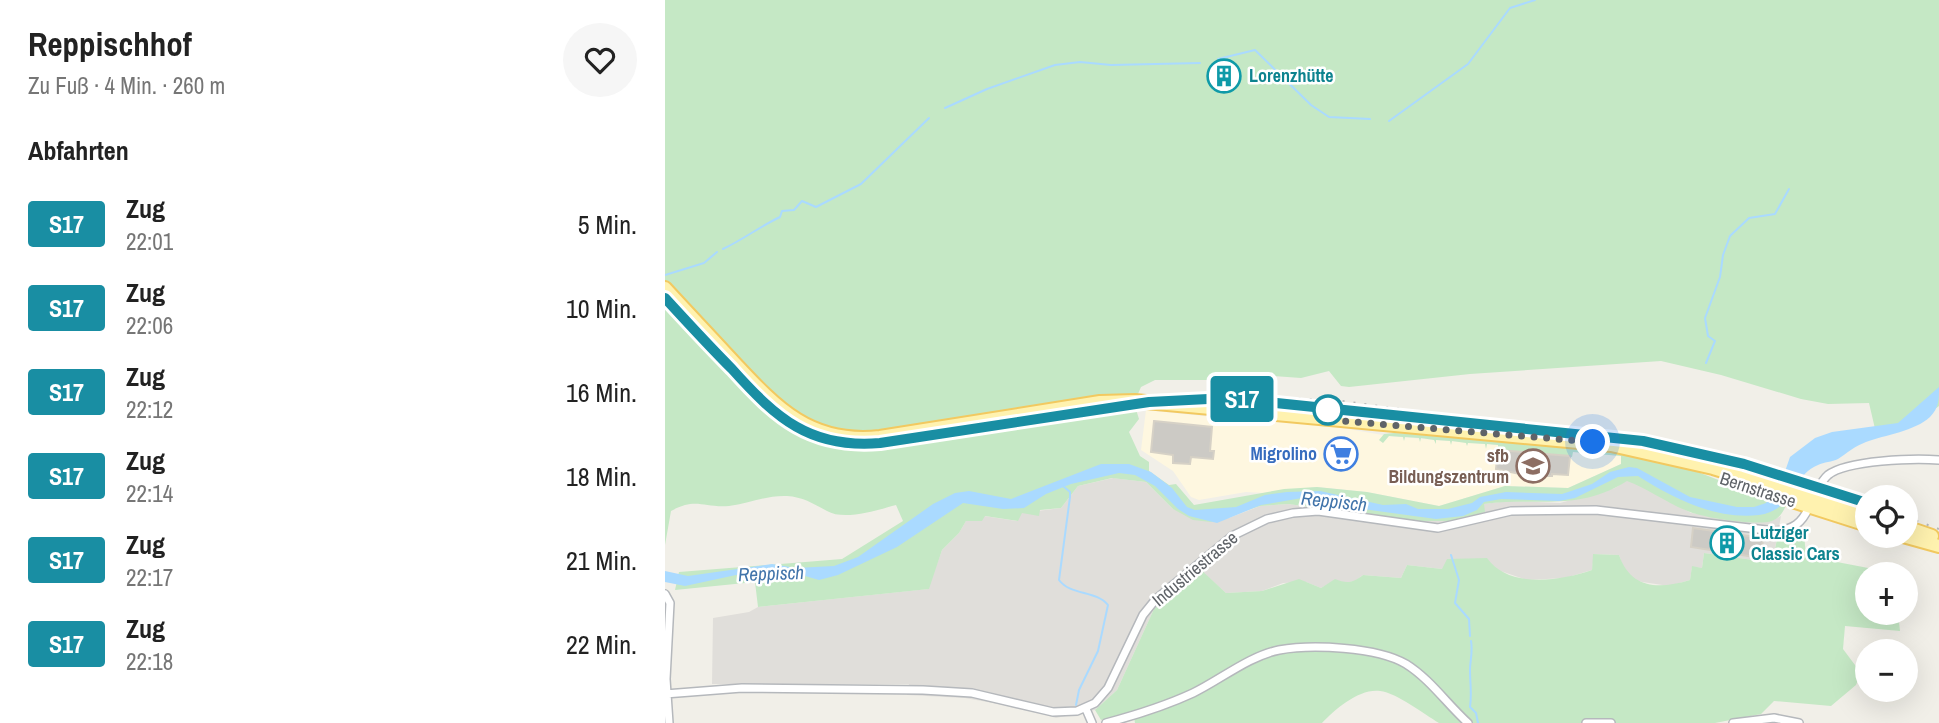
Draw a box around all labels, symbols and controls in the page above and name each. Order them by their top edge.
text: Reppischhof [28,22,192,66]
button: heart [563,23,637,97]
building icon: Lorenzhütte [1205,57,1243,95]
place label: Lorenzhütte [1249,63,1333,88]
text: Zu Fuß · 4 Min. · 260 m [28,70,225,101]
text: Abfahrten [28,133,129,168]
text: Zug [126,191,165,226]
text: 5 Min. [578,207,637,242]
text: S17 [49,208,84,240]
text: 22:01 [126,226,173,257]
text: Zug [126,275,165,310]
text: 10 Min. [566,291,637,326]
text: S17 [49,292,84,324]
text: 22:06 [126,310,173,341]
text: Zug [126,359,165,394]
text: 16 Min. [566,375,637,410]
text: S17 [49,376,84,408]
line badge: S17 [1202,376,1282,422]
text: S17 [1224,383,1260,415]
text: 22:12 [126,394,173,425]
unlabelled marker [1313,395,1343,425]
your location [1575,424,1610,459]
supermarket icon: Migrolino [1322,435,1360,473]
place label: Migrolino [1251,441,1317,466]
text: Zug [126,443,165,478]
place label: sfb Bildungszentrum [1388,443,1509,489]
school or university icon: sfb Bildungszentrum [1514,447,1552,485]
text: 18 Min. [566,459,637,494]
text: S17 [49,460,84,492]
street label: Bernstrasse [1717,465,1799,514]
text: 22:14 [126,478,173,509]
water label: Reppisch [1300,485,1368,517]
map controls [1855,485,1918,702]
button: locate [1855,485,1918,548]
place label: Lutziger Classic Cars [1751,520,1840,566]
building icon: Lutziger Classic Cars [1708,524,1746,562]
street label: Industriestrasse [1146,525,1243,612]
text: Zug [126,527,165,562]
text: 21 Min. [566,543,637,578]
text: S17 [49,544,84,576]
water label: Reppisch [738,559,804,587]
text: 22:17 [126,562,173,593]
button: + [1855,562,1918,625]
text: Zug [126,611,165,646]
text: 22 Min. [566,627,637,662]
text: S17 [49,628,84,660]
button: − [1855,639,1918,702]
text: 22:18 [126,646,173,677]

